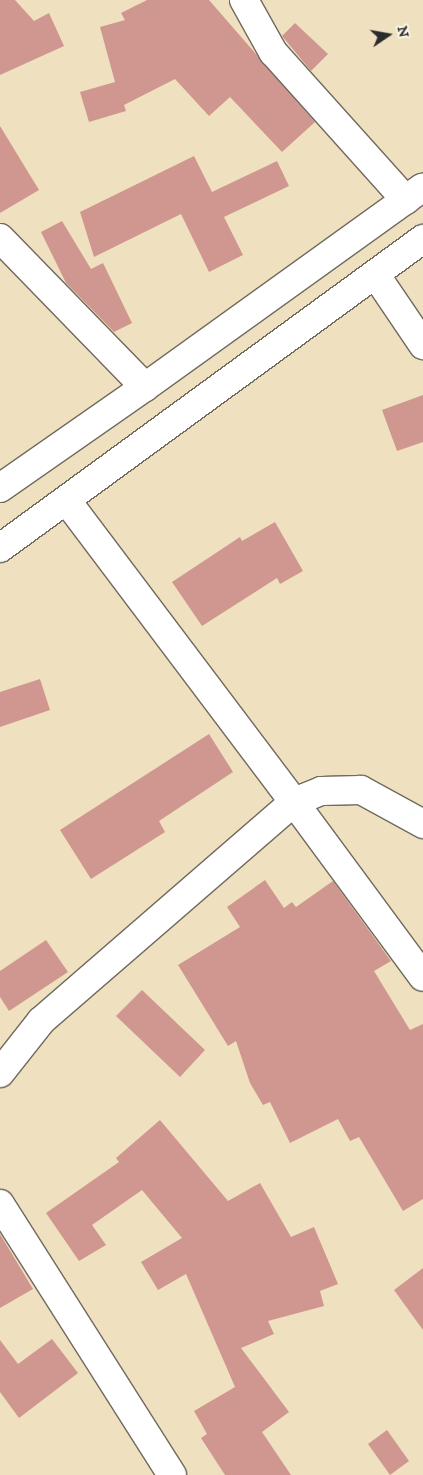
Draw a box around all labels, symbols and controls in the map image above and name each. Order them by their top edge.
north arrow [363,10,413,60]
text: N [393,24,413,39]

